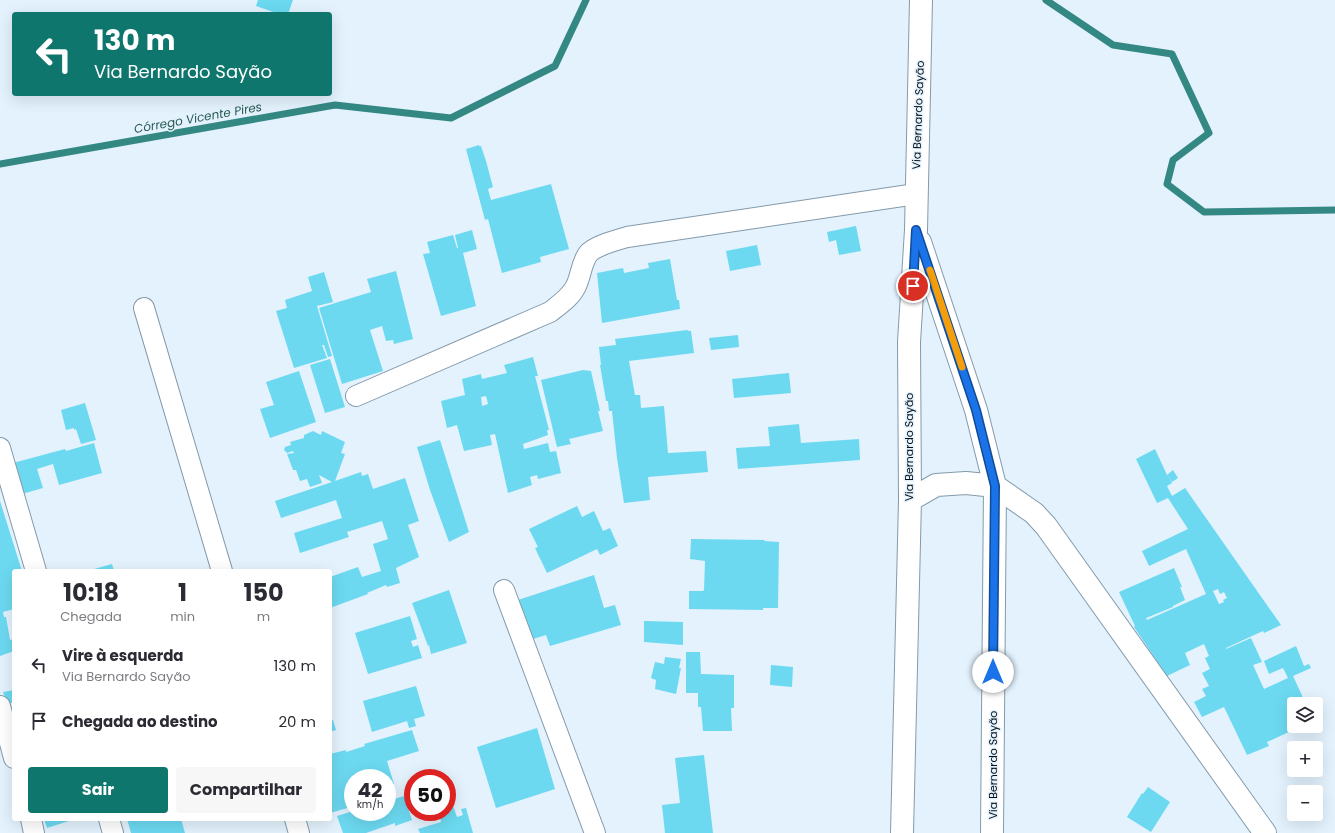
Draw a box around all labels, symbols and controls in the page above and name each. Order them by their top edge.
text: 130 m [94,21,175,60]
icon: left [28,28,80,80]
text: Via Bernardo Sayão [94,59,272,84]
street label: Via Bernardo Sayão [908,60,928,170]
water label: Córrego Vicente Pires [133,98,263,137]
pin [896,269,930,303]
icon: arrive [902,275,924,297]
street label: Via Bernardo Sayão [901,393,917,501]
text: 10:18 [63,576,119,609]
text: 1 [178,576,187,609]
text: 150 [243,576,284,609]
text: Chegada [60,607,122,626]
text: min [170,607,195,626]
text: m [257,607,270,626]
text: Vire à esquerda [62,645,184,666]
position arrow [972,651,1014,693]
icon: left [28,654,50,676]
text: 130 m [273,655,316,676]
text: Via Bernardo Sayão [62,667,191,686]
map controls [1287,697,1323,821]
button: layers [1287,697,1323,733]
icon: arrive [28,710,50,732]
text: Chegada ao destino [62,711,218,732]
text: 20 m [278,711,316,732]
street label: Via Bernardo Sayão [985,711,1001,819]
button: + [1287,741,1323,777]
button: Sair [28,767,168,813]
button: Compartilhar [176,767,316,813]
speed limit sign: 50 [404,769,456,821]
text: 42 [358,776,382,804]
button: − [1287,785,1323,821]
text: km/h [357,797,383,812]

